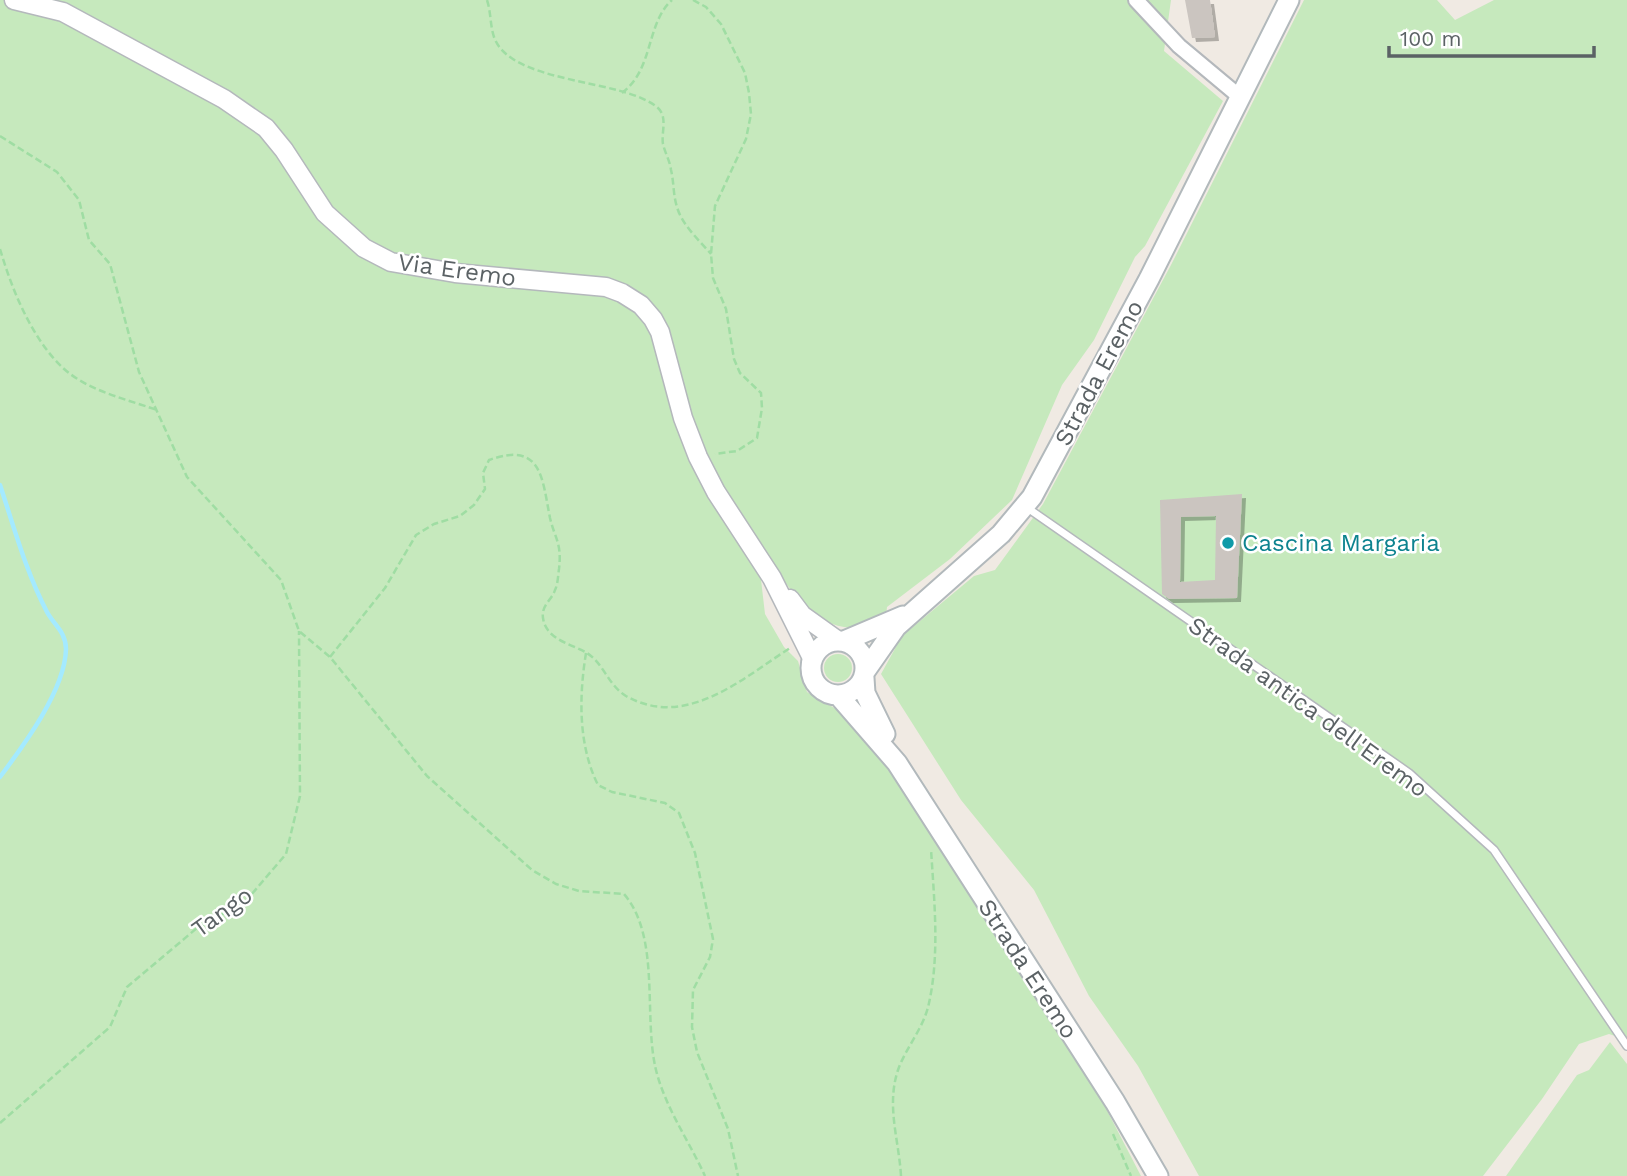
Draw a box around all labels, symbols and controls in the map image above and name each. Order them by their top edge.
scale bar [1389,14,1594,58]
text: 100 m [1400,26,1462,51]
street label: Via Eremo [396,248,518,292]
street label: Strada Eremo [1049,296,1149,450]
place label: Cascina Margaria [1242,529,1440,557]
marker: Cascina Margaria [1220,535,1236,551]
street label: Strada antica dell'Eremo [1183,611,1433,803]
street label: Tango [186,881,258,943]
street label: Strada Eremo [973,894,1083,1044]

